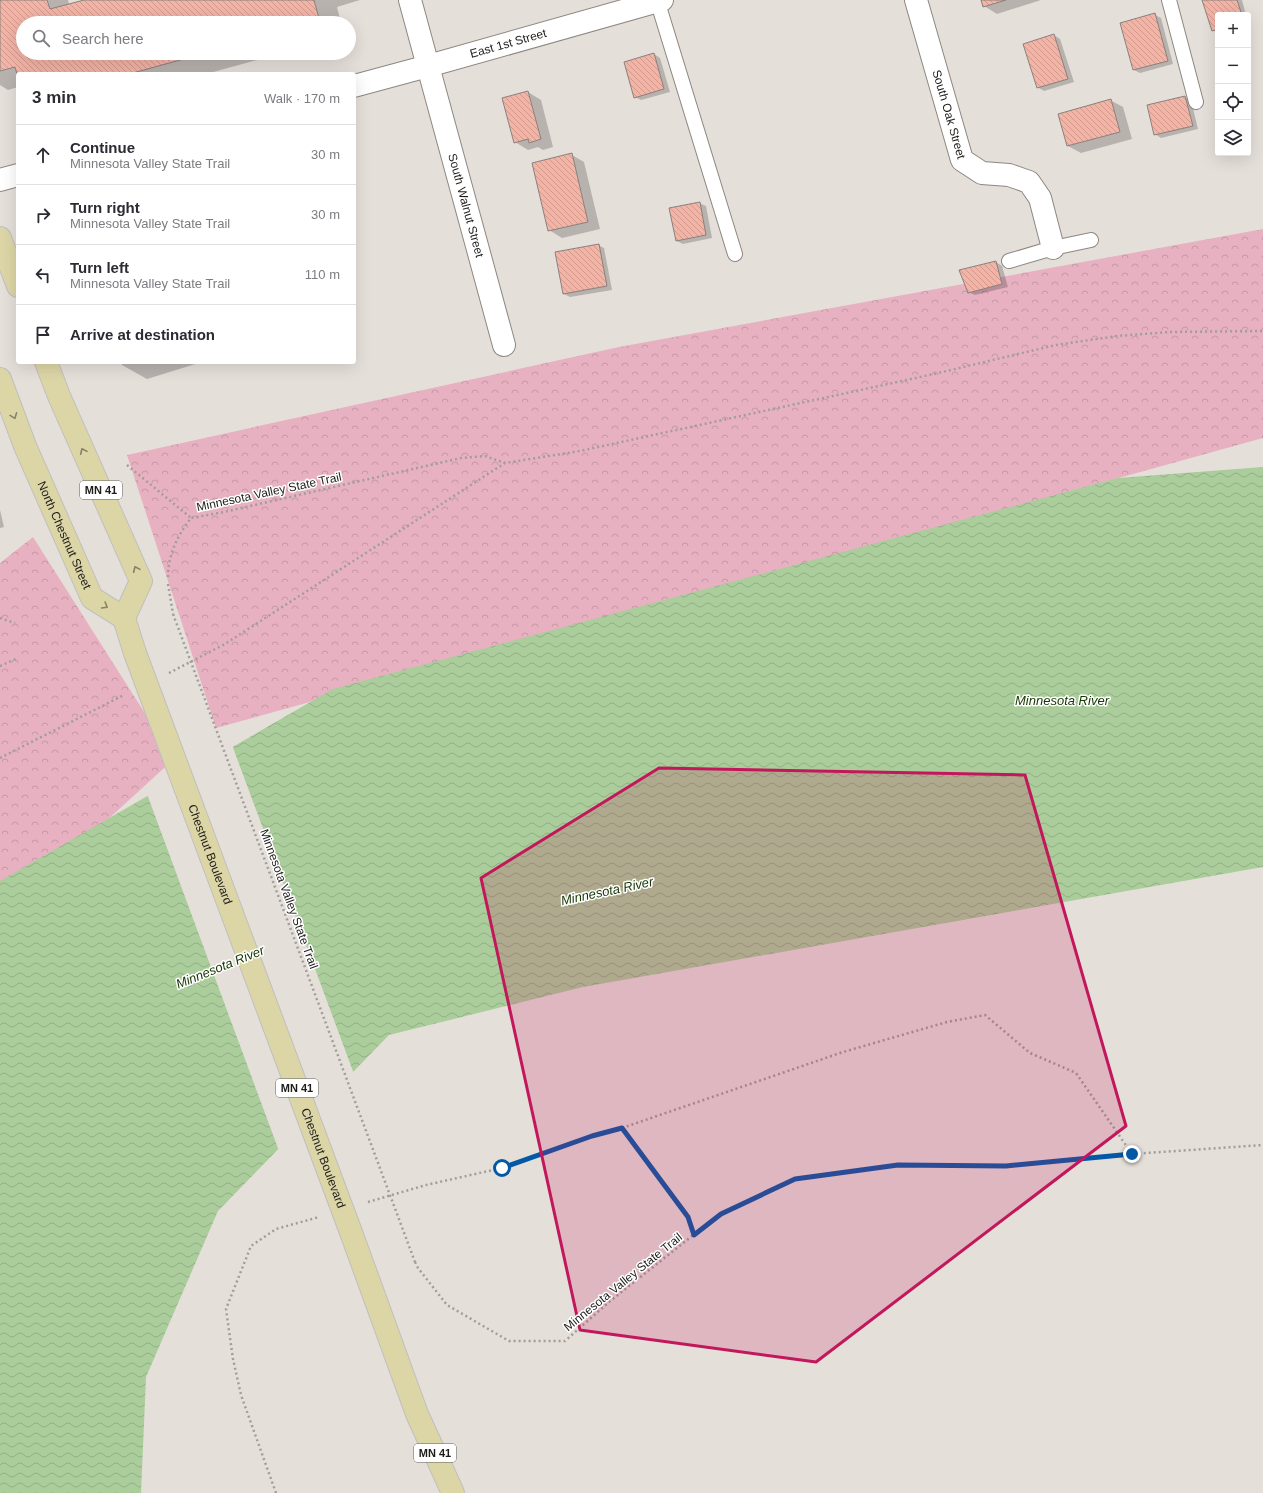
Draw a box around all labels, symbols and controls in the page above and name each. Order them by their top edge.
map controls [1215,12,1251,156]
button: + [1215,12,1251,48]
search box [16,16,356,60]
street label: East 1st Street [468,26,549,61]
icon: search [30,27,52,49]
text: Search here [62,30,144,47]
button: − [1215,48,1251,84]
street label: South Oak Street [929,68,969,161]
button: locate [1215,84,1251,120]
text: 3 min [32,88,76,107]
text: Walk · 170 m [264,91,340,106]
button: layers [1215,120,1251,156]
text: Continue [70,139,135,156]
icon: ahead [32,144,54,166]
text: 30 m [311,147,340,162]
street label: South Walnut Street [445,152,487,260]
text: Minnesota Valley State Trail [70,156,230,171]
text: Turn right [70,199,140,216]
icon: right [32,204,54,226]
text: 30 m [311,207,340,222]
text: Minnesota Valley State Trail [70,216,230,231]
text: Turn left [70,259,129,276]
icon: left [32,264,54,286]
text: 110 m [305,267,340,282]
text: Minnesota Valley State Trail [70,276,230,291]
icon: arrive [32,324,54,346]
text: Arrive at destination [70,326,215,343]
one-way arrow [9,412,17,419]
one-way arrow [80,447,88,455]
street label: Minnesota Valley State Trail [195,470,343,514]
street label: North Chestnut Street [34,479,94,592]
road number: MN 41 [80,481,122,499]
one-way arrow [133,566,141,574]
one-way arrow [101,602,108,609]
water label: Minnesota River [1015,693,1110,708]
street label: Chestnut Boulevard [185,803,235,906]
street label: Minnesota Valley State Trail [257,827,321,971]
water label: Minnesota River [559,874,655,908]
water label: Minnesota River [174,942,267,992]
road number: MN 41 [276,1079,318,1097]
street label: Chestnut Boulevard [298,1106,348,1210]
route end [1123,1145,1141,1163]
route start [493,1159,511,1177]
street label: Minnesota Valley State Trail [561,1230,685,1334]
road number: MN 41 [414,1444,456,1462]

